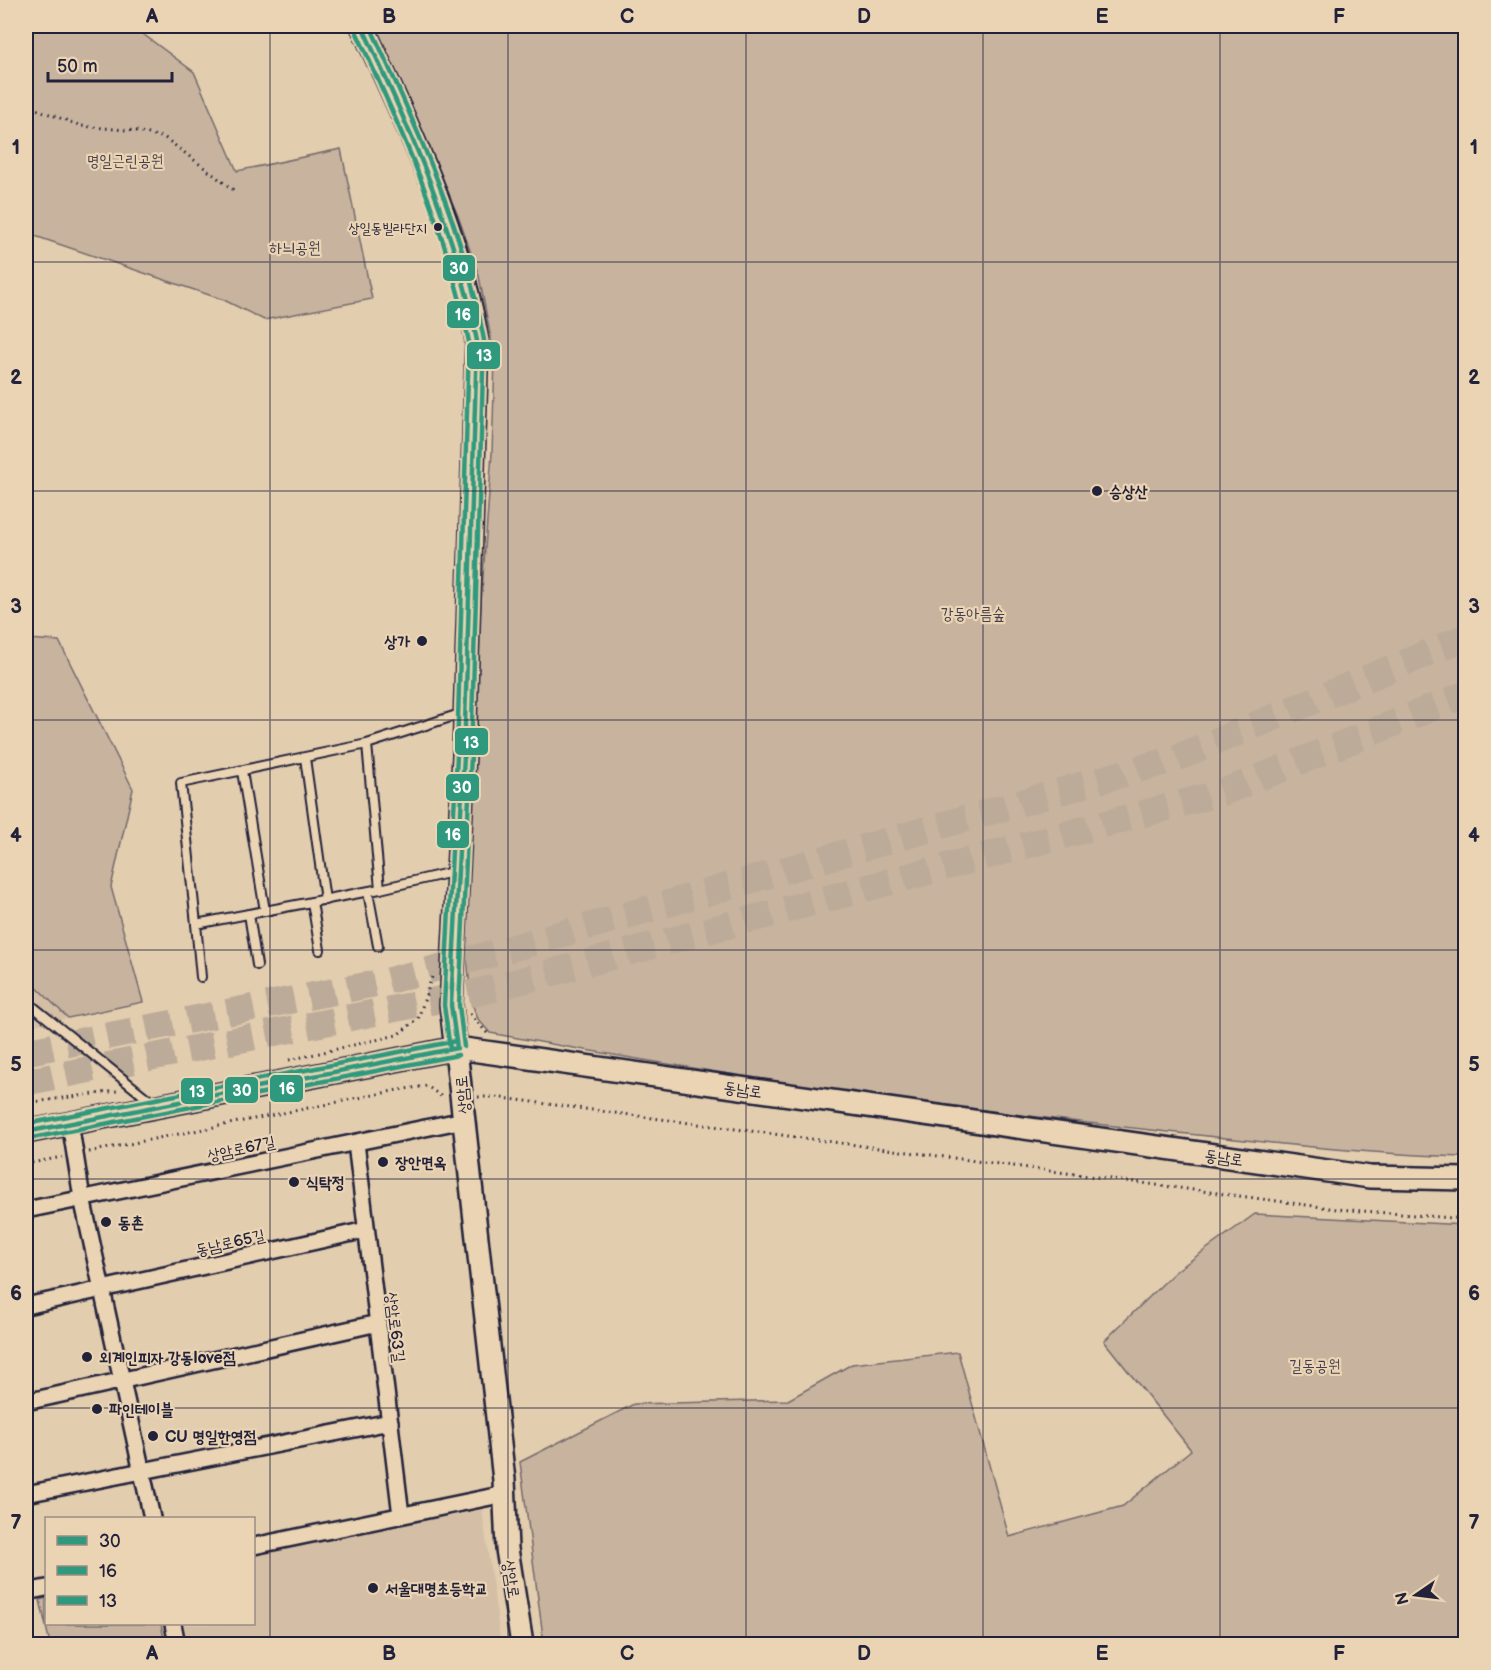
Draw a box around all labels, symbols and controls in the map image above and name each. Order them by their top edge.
text: A [145,5,159,29]
text: B [382,5,396,29]
text: C [620,5,634,29]
text: D [857,5,871,29]
text: E [1096,5,1109,29]
text: F [1333,5,1345,29]
scale bar [48,45,172,83]
text: 50 m [57,56,98,77]
text: 1 [12,136,20,160]
text: 1 [1470,136,1478,160]
park label: 명일근린공원 [86,152,164,171]
place label: 상일동빌라단지 [348,220,427,237]
marker: 상일동빌라단지 [432,221,444,233]
park label: 하늬공원 [269,239,321,258]
line badge: 30 [442,254,476,282]
text: 30 [449,260,469,279]
line badge: 16 [446,300,480,329]
text: 16 [455,306,472,325]
line badge: 13 [466,341,501,370]
text: 13 [476,347,492,366]
text: 2 [10,366,22,390]
text: 2 [1468,366,1480,390]
place label: 승상산 [1109,483,1148,502]
marker: 승상산 [1090,484,1104,498]
text: 3 [10,595,22,619]
text: 3 [1468,595,1480,619]
park label: 강동아름숲 [941,605,1005,624]
place label: 상가 [384,633,410,652]
marker: 상가 [415,634,429,648]
line badge: 13 [454,727,489,756]
text: 13 [463,734,479,753]
line badge: 30 [445,773,480,802]
text: 30 [452,779,472,798]
line badge: 16 [436,820,470,849]
text: 4 [10,824,22,848]
text: 4 [1468,824,1480,848]
text: 16 [445,826,462,845]
text: 5 [10,1053,22,1077]
text: 5 [1468,1053,1480,1077]
line badge: 16 [269,1074,304,1103]
street label: 상암로 [452,1075,475,1115]
line badge: 30 [224,1076,259,1104]
line badge: 13 [180,1077,214,1105]
street label: 동남로 [722,1078,763,1103]
text: 16 [279,1080,296,1099]
text: 30 [232,1082,252,1101]
text: 13 [189,1083,205,1102]
street label: 상암로67길 [206,1133,277,1166]
street label: 동남로 [1203,1146,1244,1171]
place label: 장안면옥 [395,1154,447,1173]
marker: 장안면옥 [376,1155,390,1169]
place label: 식탁정 [306,1174,345,1193]
marker: 식탁정 [287,1175,301,1189]
place label: 동촌 [118,1214,144,1233]
marker: 동촌 [99,1215,113,1229]
street label: 동남로65길 [194,1226,267,1261]
text: 6 [10,1282,22,1306]
text: 6 [1468,1282,1480,1306]
street label: 상암로63길 [381,1291,408,1364]
place label: 외계인피자 강동love점 [99,1349,236,1368]
marker: 외계인피자 강동love점 [80,1350,94,1364]
park label: 길동공원 [1289,1357,1341,1376]
place label: 파인테이블 [109,1401,174,1420]
marker: 파인테이블 [90,1402,104,1416]
place label: CU 명일한영점 [165,1428,257,1447]
marker: CU 명일한영점 [146,1429,160,1443]
text: 7 [10,1511,22,1535]
text: 7 [1468,1511,1480,1535]
legend [45,1517,255,1625]
text: 30 [99,1531,121,1552]
street label: 상암로 [498,1559,523,1600]
text: 16 [99,1561,117,1582]
north arrow [1386,1565,1446,1625]
place label: 서울대명초등학교 [385,1580,488,1599]
marker: 서울대명초등학교 [366,1581,380,1595]
text: N [1392,1590,1414,1606]
text: 13 [99,1591,117,1612]
text: A [145,1642,159,1666]
text: B [382,1642,396,1666]
text: C [620,1642,634,1666]
text: D [857,1642,871,1666]
text: E [1096,1642,1109,1666]
text: F [1333,1642,1345,1666]

